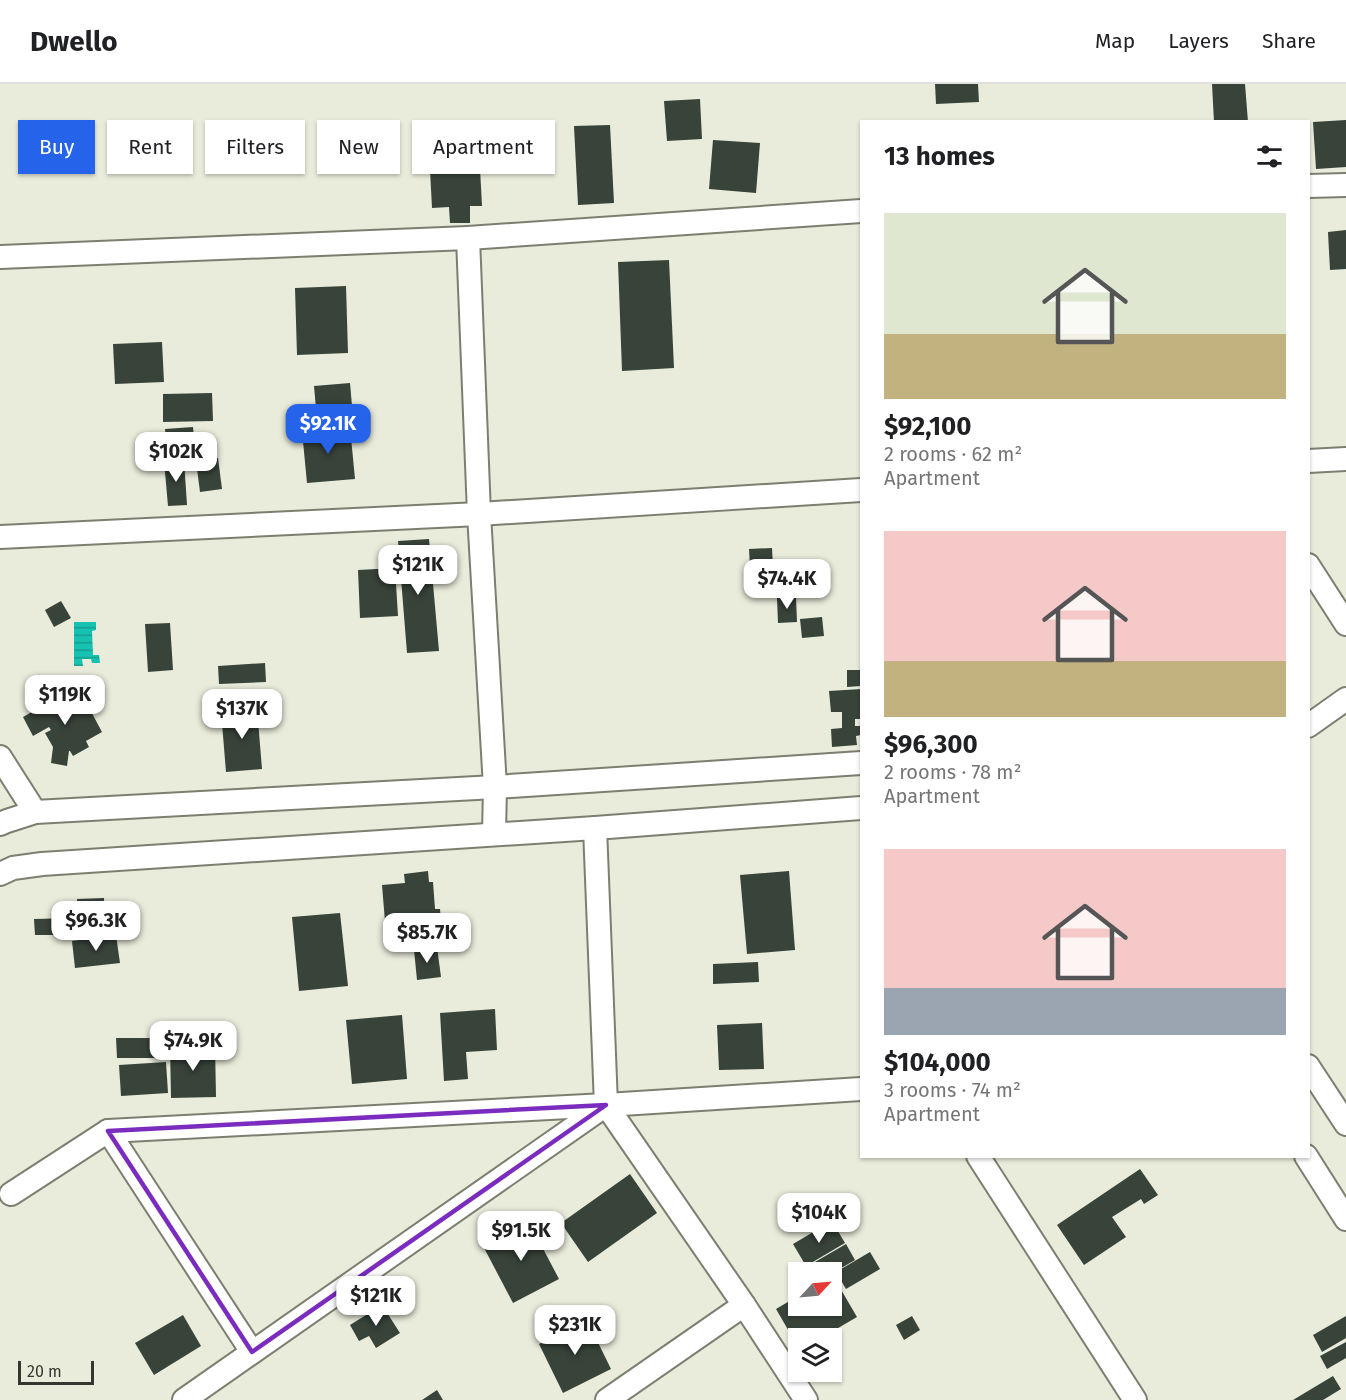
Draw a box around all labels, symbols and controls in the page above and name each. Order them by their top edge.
text: Dwello [30,25,118,58]
text: Map [1095,28,1135,54]
text: Layers [1168,28,1229,54]
text: Share [1262,28,1316,54]
chip: Buy [18,120,95,174]
chip: Rent [107,120,193,174]
chip: Filters [205,120,305,174]
chip: New [317,120,400,174]
chip: Apartment [412,120,555,174]
icon: filters [1253,140,1286,173]
text: 13 homes [884,141,995,172]
icon: home [1031,252,1139,360]
pin: $92.1K [279,404,377,455]
text: $92.1K [300,411,356,435]
text: $92,100 [884,411,971,442]
pin: $102K [134,432,218,483]
text: $102K [149,439,203,463]
text: 2 rooms · 62 m² [884,442,1022,466]
text: Apartment [884,466,980,490]
pin: $121K [376,545,460,596]
text: $121K [392,552,444,576]
pin: $74.4K [738,559,836,610]
text: $74.4K [758,566,816,590]
icon: home [1031,570,1139,678]
pin: $119K [23,675,107,726]
text: $119K [39,682,91,706]
pin: $137K [200,689,284,740]
text: $137K [216,696,268,720]
text: $96,300 [884,729,978,760]
text: 2 rooms · 78 m² [884,760,1021,784]
text: Apartment [884,784,980,808]
icon: home [1031,888,1139,996]
pin: $96.3K [47,901,145,952]
text: $96.3K [65,908,127,932]
pin: $85.7K [378,913,476,964]
text: $85.7K [397,920,457,944]
pin: $74.9K [144,1021,242,1072]
text: $74.9K [164,1028,222,1052]
text: $104,000 [884,1047,991,1078]
text: 3 rooms · 74 m² [884,1078,1021,1102]
text: Apartment [884,1102,980,1126]
pin: $104K [777,1193,861,1244]
text: $104K [791,1200,847,1224]
pin: $91.5K [472,1211,570,1262]
text: $91.5K [491,1218,551,1242]
north arrow [788,1262,842,1316]
map controls [788,1262,842,1382]
pin: $121K [334,1276,418,1327]
text: $121K [350,1283,402,1307]
pin: $231K [533,1305,617,1356]
text: $231K [549,1312,601,1336]
button: layers [788,1328,842,1382]
scale bar [18,1358,94,1386]
text: 20 m [27,1362,62,1381]

